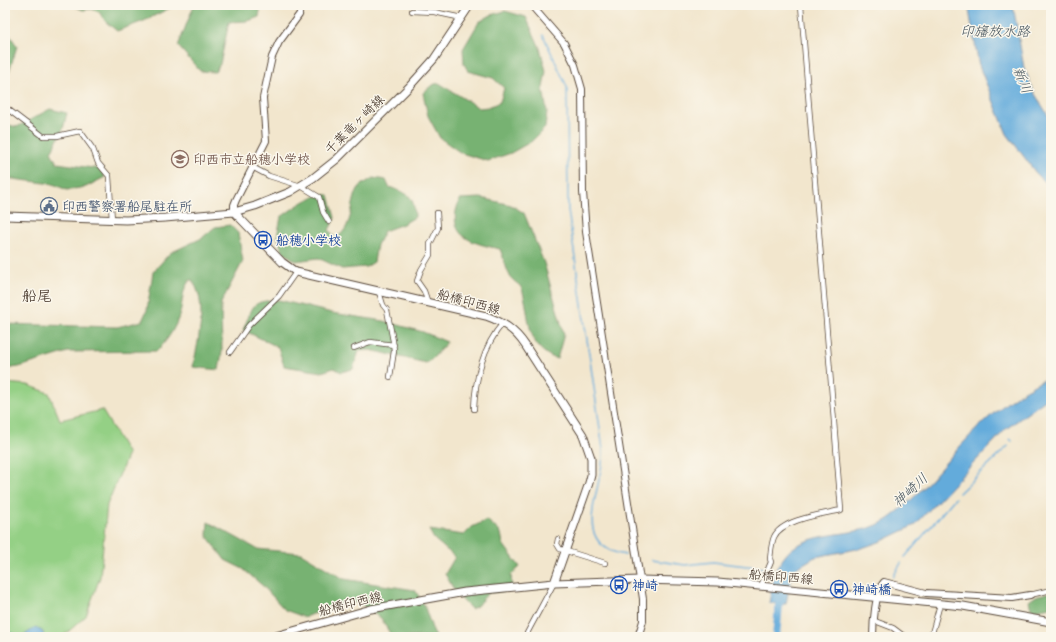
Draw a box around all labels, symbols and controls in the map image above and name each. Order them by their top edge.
water label: 印旛放水路 [960,21,1031,40]
water label: 新川 [1009,63,1038,96]
street label: 千葉竜ヶ崎線 [320,89,388,157]
school or university icon: 印西市立船穂小学校 [170,149,190,169]
place label: 印西市立船穂小学校 [193,150,310,167]
public building icon: 印西警察署船尾駐在所 [39,196,59,216]
place label: 印西警察署船尾駐在所 [62,197,192,214]
bus stop icon: 船穂小学校 [253,230,273,250]
place label: 船穂小学校 [276,231,341,248]
street label: 船橋印西線 [436,284,504,317]
district label: 船尾 [22,285,52,305]
water label: 神崎川 [888,468,931,511]
street label: 船橋印西線 [748,564,815,587]
bus stop icon: 神崎 [609,575,629,595]
place label: 神崎 [632,576,658,593]
bus stop icon: 神崎橋 [829,579,849,599]
place label: 神崎橋 [852,580,891,597]
street label: 船橋印西線 [316,586,384,619]

